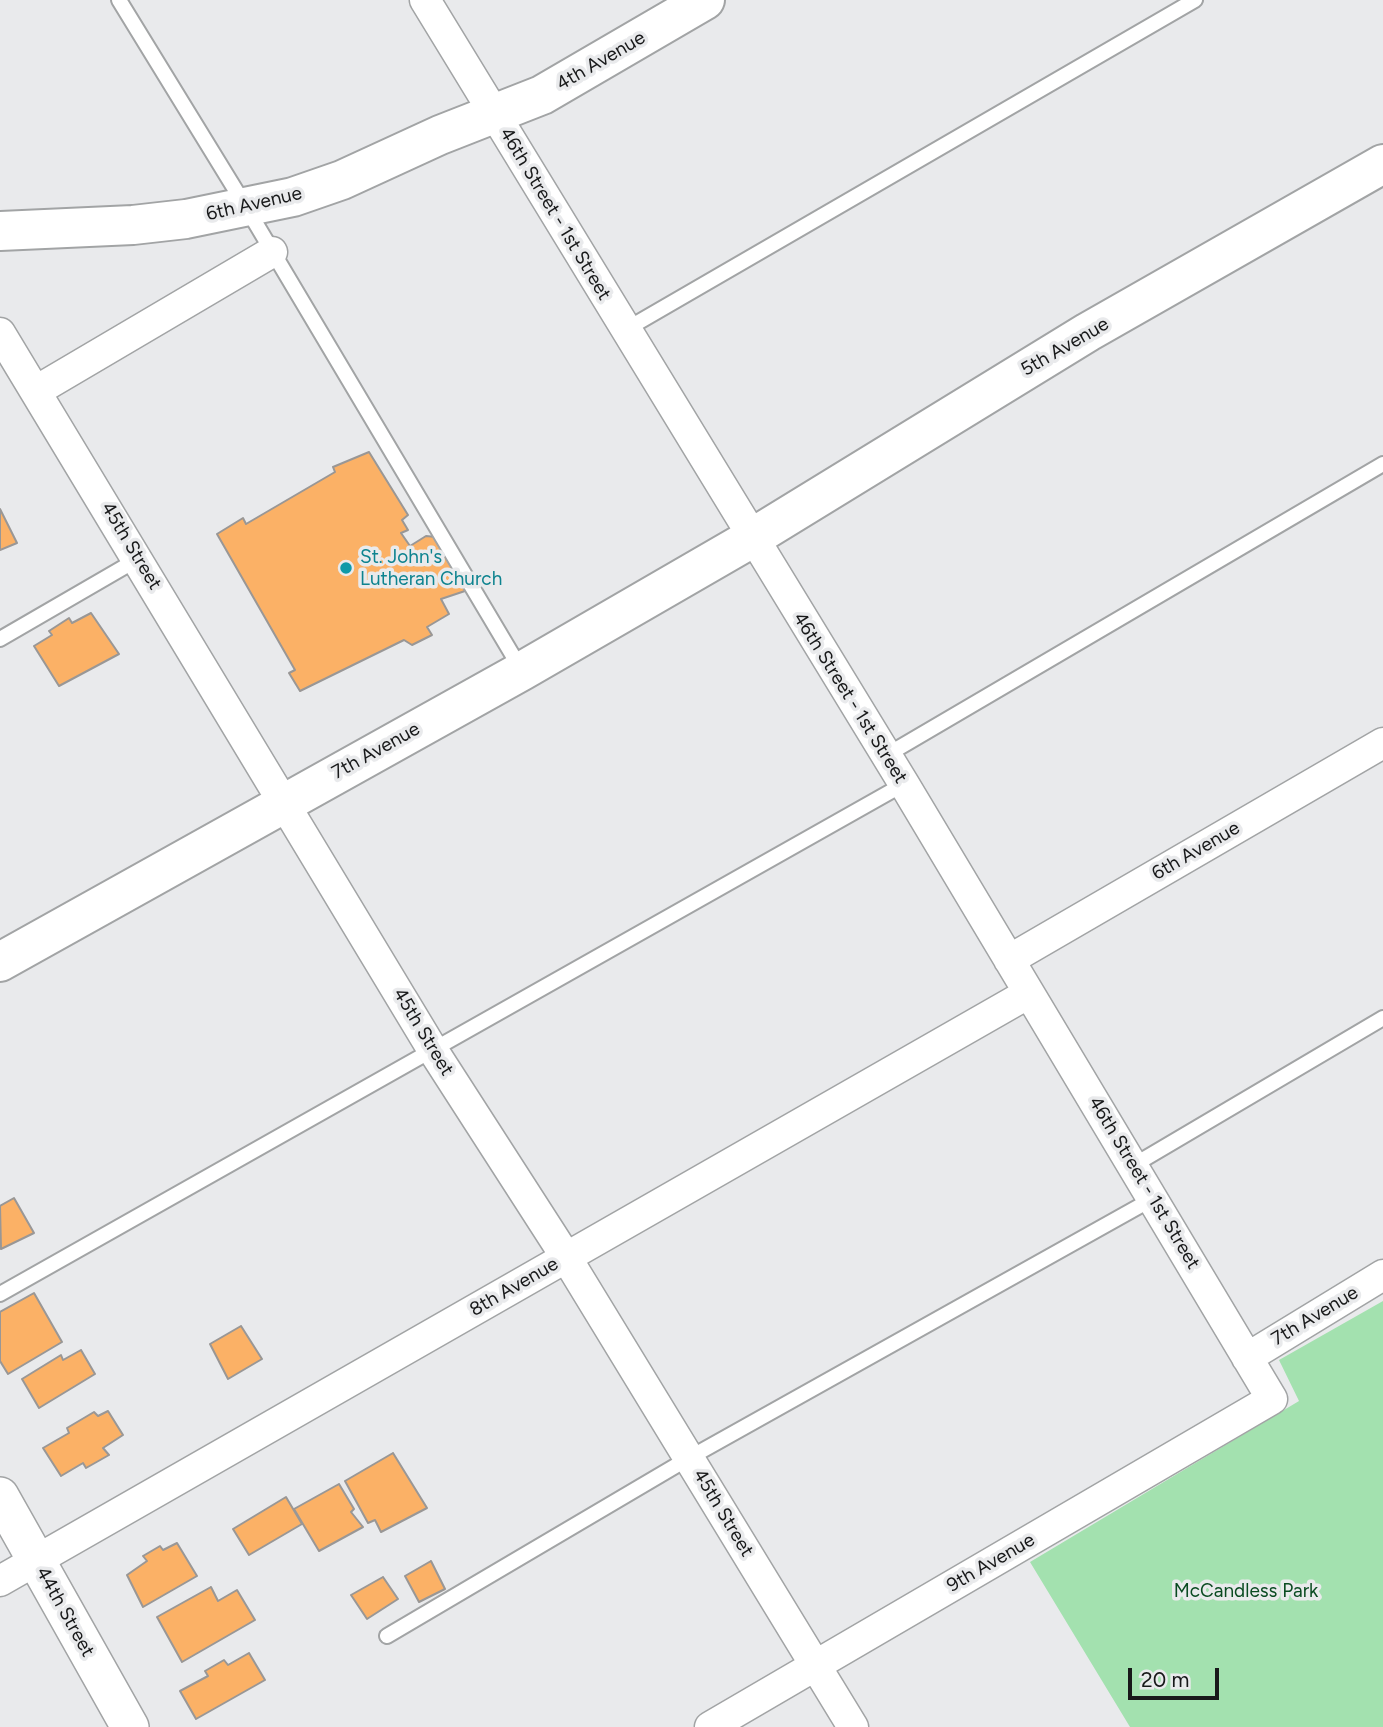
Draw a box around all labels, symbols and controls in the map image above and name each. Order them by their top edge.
street label: 4th Avenue [553,26,649,96]
street label: 46th Street - 1st Street [494,124,616,304]
street label: 6th Avenue [204,182,304,226]
street label: 5th Avenue [1017,313,1113,381]
street label: 45th Street [96,498,166,594]
place label: St. John's Lutheran Church [360,546,502,590]
marker: St. John's Lutheran Church [338,560,354,576]
street label: 46th Street - 1st Street [788,608,912,788]
street label: 7th Avenue [328,718,424,784]
street label: 6th Avenue [1148,817,1244,885]
street label: 45th Street [388,984,458,1080]
street label: 46th Street - 1st Street [1083,1093,1205,1273]
street label: 8th Avenue [466,1253,562,1321]
street label: 7th Avenue [1268,1281,1362,1351]
street label: 45th Street [688,1465,758,1561]
street label: 9th Avenue [943,1529,1039,1597]
street label: 44th Street [31,1563,99,1661]
park label: McCandless Park [1174,1580,1318,1602]
scale bar [1131,1654,1222,1698]
text: 20 m [1141,1667,1189,1692]

